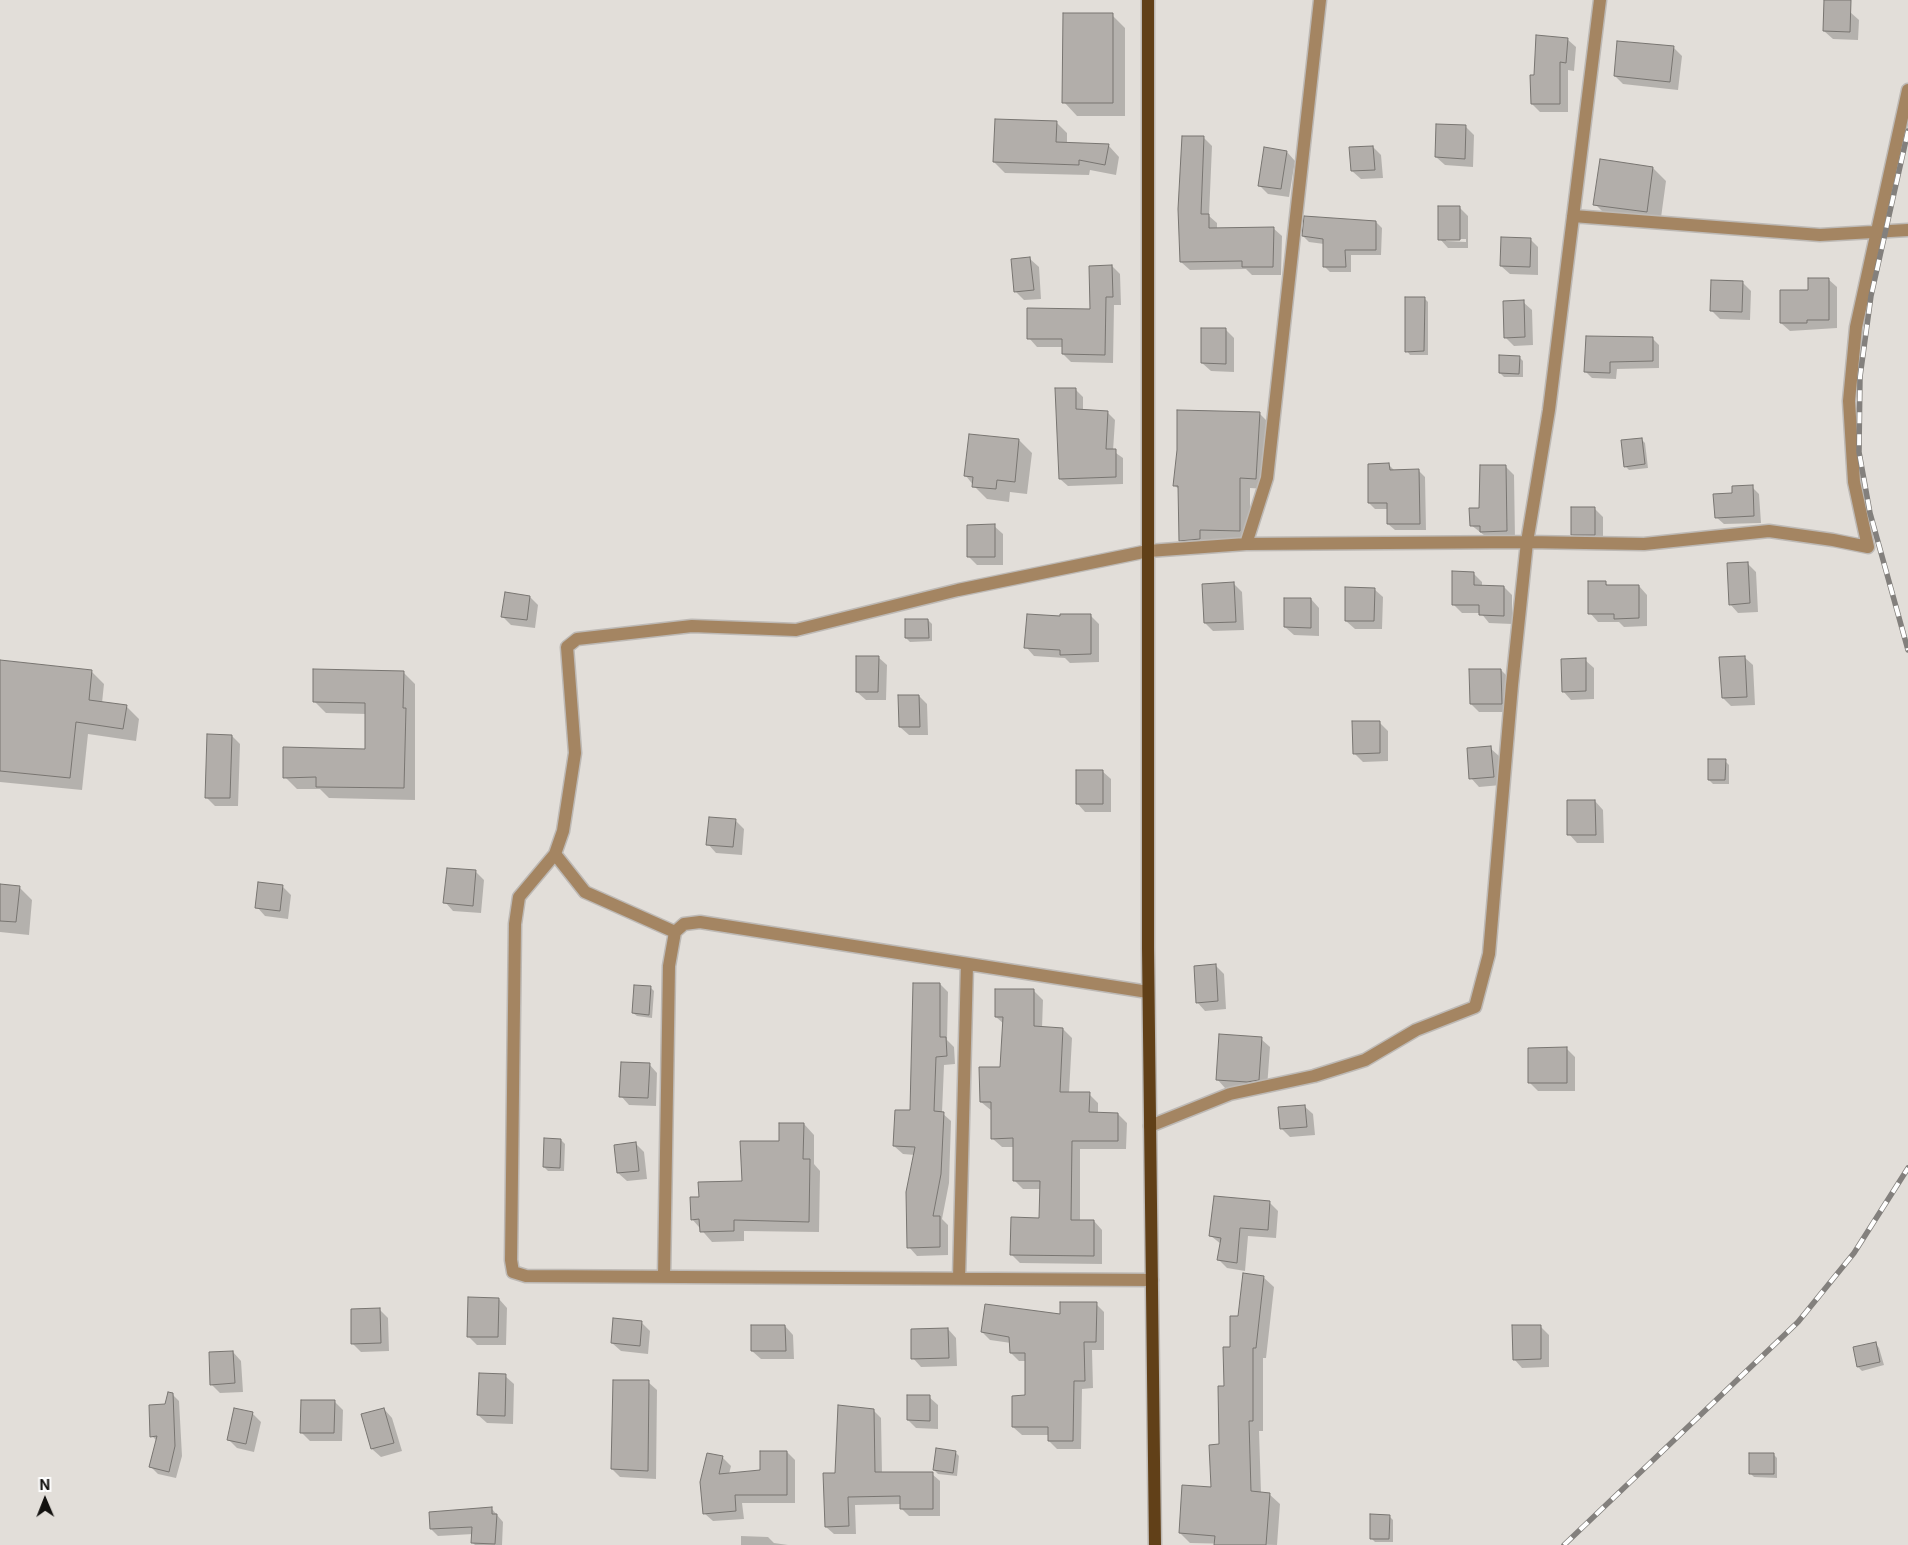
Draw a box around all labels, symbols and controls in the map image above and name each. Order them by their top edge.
north arrow [20,1475,70,1525]
text: N [39,1476,50,1493]

